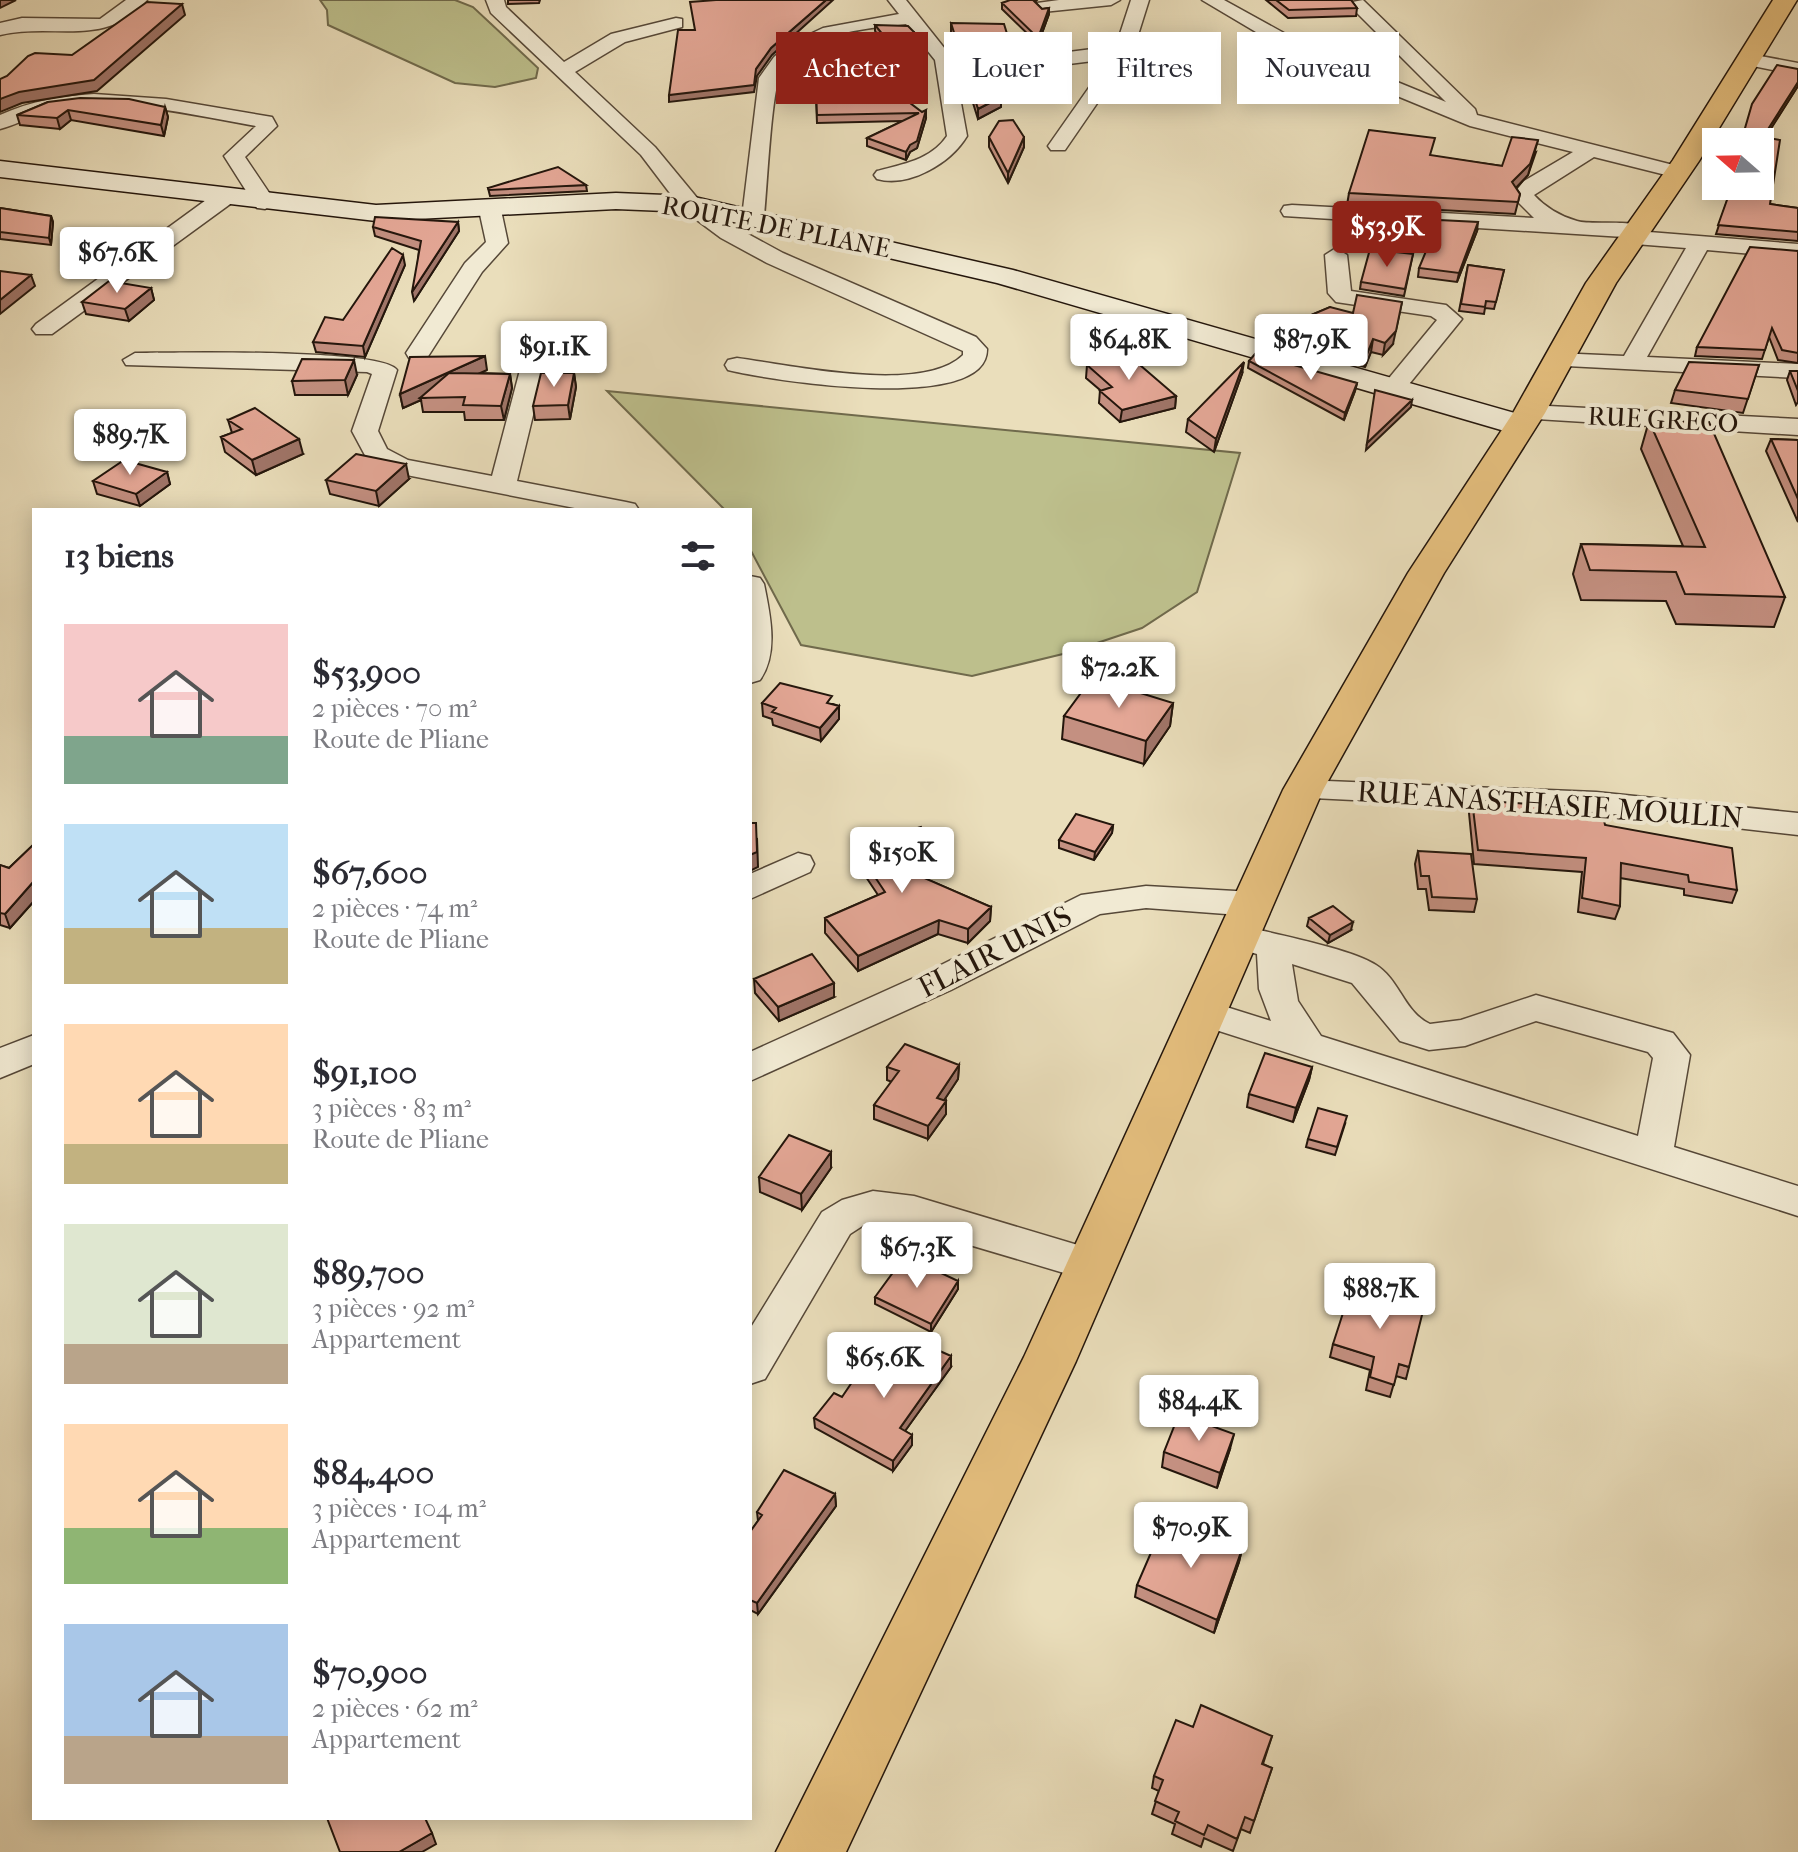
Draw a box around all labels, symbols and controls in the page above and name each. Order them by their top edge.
chip: Acheter [776,32,928,104]
chip: Louer [944,32,1072,104]
chip: Filtres [1088,32,1221,104]
chip: Nouveau [1237,32,1399,104]
north arrow [1702,128,1774,200]
map controls [1702,128,1774,200]
street label: ROUTE DE PLIANE [659,190,893,264]
pin: $53.9K [1322,201,1452,269]
text: $53.9K [1350,211,1424,242]
pin: $67.6K [52,227,182,295]
text: $67.6K [78,237,156,268]
pin: $64.8K [1064,314,1194,382]
pin: $87.9K [1246,314,1376,382]
pin: $91.1K [489,321,619,389]
text: $64.8K [1088,324,1170,355]
text: $87.9K [1273,324,1349,355]
text: $91.1K [519,331,589,362]
street label: RUE GRECO [1587,401,1739,439]
pin: $89.7K [65,409,195,477]
text: $89.7K [92,419,168,450]
icon: filters [676,534,720,578]
text: 13 biens [64,536,174,576]
pin: $72.2K [1054,642,1184,710]
text: $72.2K [1080,652,1158,683]
text: $53,900 [312,653,421,693]
icon: home [128,656,224,752]
text: 2 pièces · 70 m² [312,693,477,724]
text: Route de Pliane [312,724,489,755]
street label: RUE ANASTHASIE MOULIN [1356,774,1745,836]
pin: $150K [846,827,958,895]
text: $150K [868,837,936,868]
text: $67,600 [312,853,427,893]
icon: home [128,856,224,952]
text: 2 pièces · 74 m² [312,893,477,924]
street label: FLAIR UNIS [913,898,1077,1006]
text: Route de Pliane [312,924,489,955]
text: $91,100 [312,1053,417,1093]
icon: home [128,1056,224,1152]
text: 3 pièces · 83 m² [312,1093,471,1124]
text: Route de Pliane [312,1124,489,1155]
pin: $67.3K [852,1222,982,1290]
text: $67.3K [880,1232,954,1263]
text: $89,700 [312,1253,425,1293]
icon: home [128,1256,224,1352]
pin: $88.7K [1315,1263,1445,1331]
text: $88.7K [1342,1273,1418,1304]
text: 3 pièces · 92 m² [312,1293,474,1324]
text: Appartement [312,1324,461,1355]
pin: $65.6K [819,1332,949,1400]
text: $65.6K [845,1342,923,1373]
pin: $84.4K [1134,1375,1264,1443]
text: $84.4K [1157,1385,1241,1416]
text: $84,400 [312,1453,434,1493]
icon: home [128,1456,224,1552]
text: 3 pièces · 104 m² [312,1493,486,1524]
pin: $70.9K [1126,1502,1256,1570]
text: $70.9K [1152,1512,1230,1543]
text: Appartement [312,1524,461,1555]
text: $70,900 [312,1653,428,1693]
icon: home [128,1656,224,1752]
text: 2 pièces · 62 m² [312,1693,478,1724]
text: Appartement [312,1724,461,1755]

